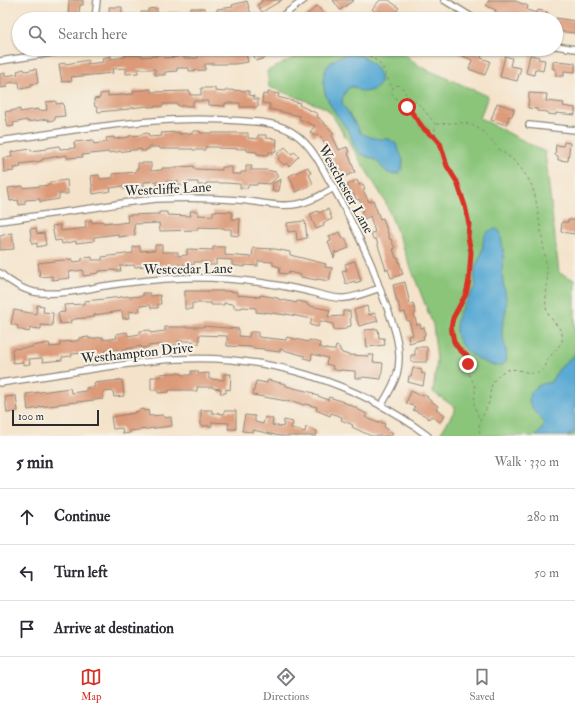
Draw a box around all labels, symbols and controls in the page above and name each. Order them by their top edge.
search box [12,12,563,56]
icon: search [26,23,48,45]
text: Search here [58,25,127,44]
route start [398,98,416,116]
street label: Westchester Lane [314,141,378,237]
street label: Westcliffe Lane [123,178,212,200]
street label: Westcedar Lane [142,260,233,278]
street label: Westhampton Drive [79,339,194,368]
route end [459,355,477,373]
scale bar [12,408,99,427]
text: 100 m [18,410,44,423]
text: 5 min [16,452,54,473]
text: Walk · 330 m [495,454,559,470]
icon: ahead [16,506,38,528]
text: Continue [54,507,110,526]
text: 280 m [527,509,559,525]
icon: left [16,562,38,584]
text: Turn left [54,563,108,582]
text: 50 m [534,565,559,581]
icon: arrive [16,618,38,640]
text: Arrive at destination [54,619,174,638]
tab: Map [80,666,102,703]
tab: Directions [263,666,309,703]
tab: Saved [470,666,495,703]

